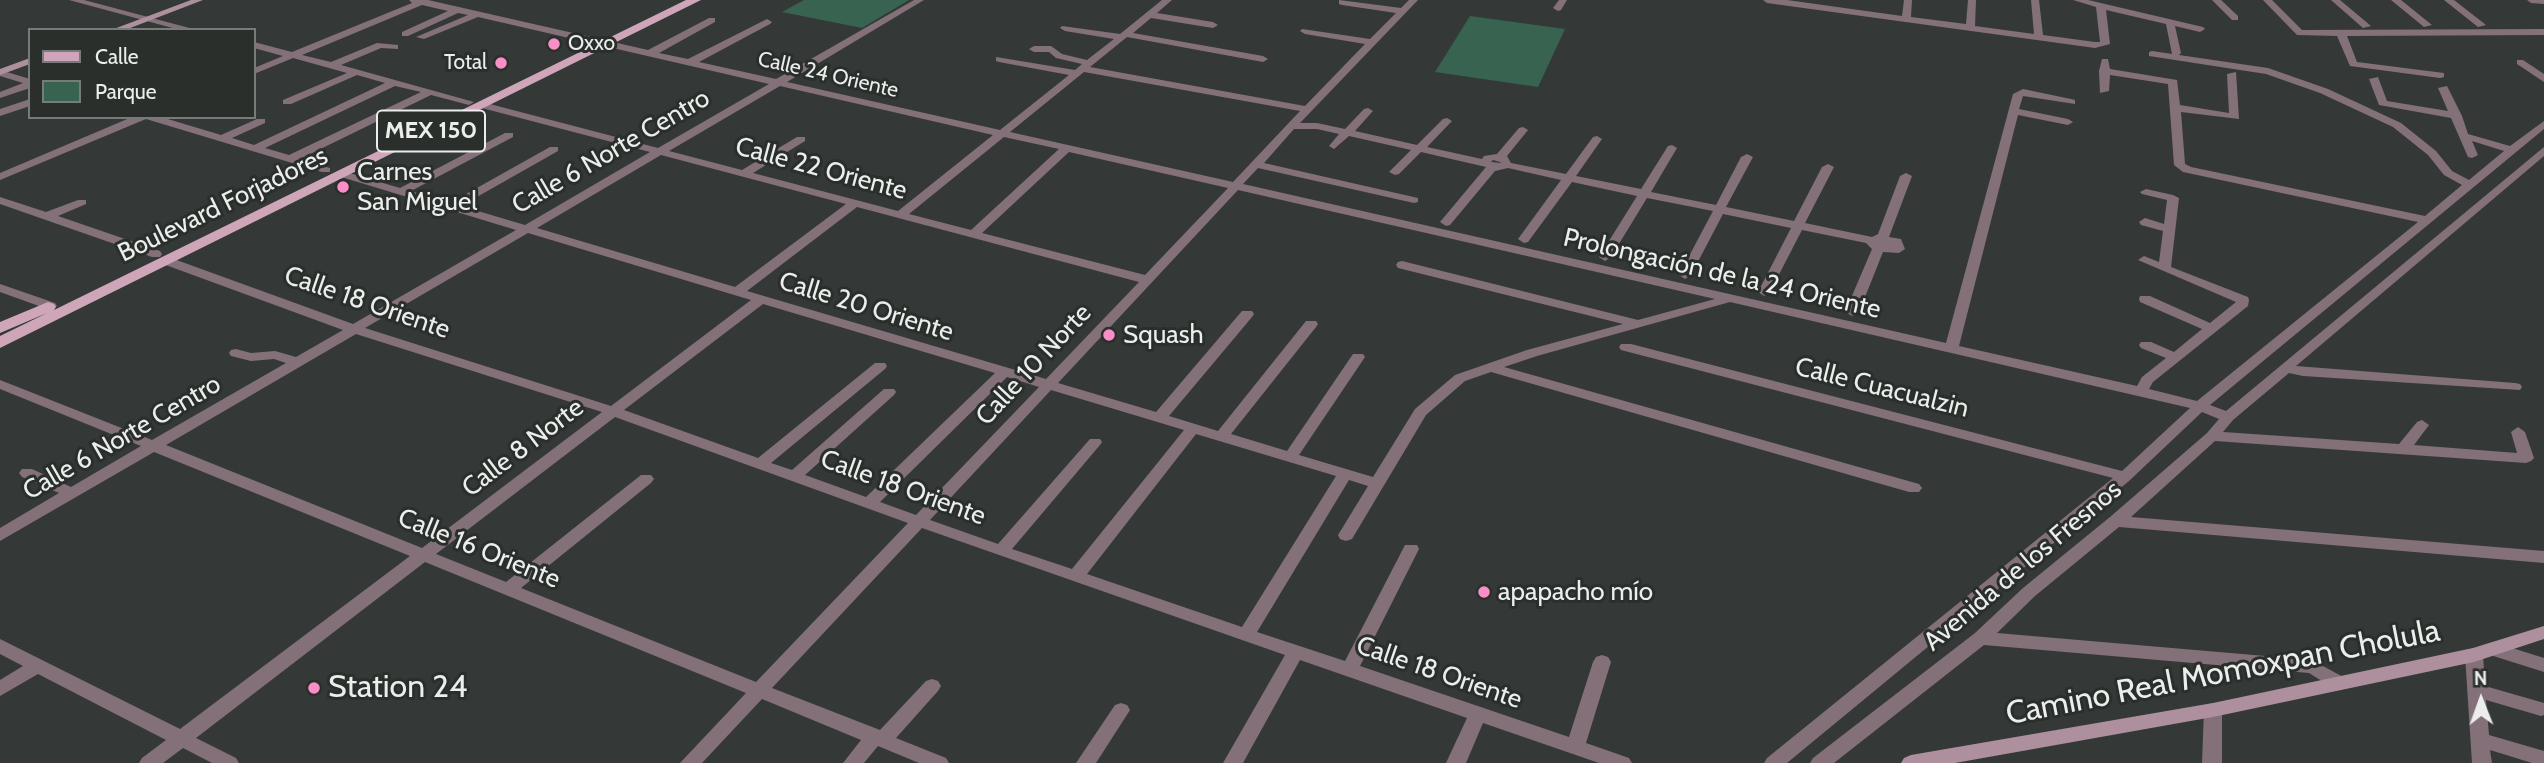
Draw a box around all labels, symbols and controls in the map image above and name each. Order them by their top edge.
legend [28,28,256,119]
place label: Oxxo [568,31,615,57]
marker: Oxxo [546,36,562,52]
text: Calle [95,44,139,69]
street label: Calle 24 Oriente [755,47,901,103]
place label: Total [444,50,487,76]
marker: Total [493,55,509,71]
text: Parque [95,79,157,104]
street label: Calle 6 Norte Centro [507,83,715,221]
road number: MEX 150 [377,110,485,152]
street label: Calle 22 Oriente [732,131,910,207]
street label: Boulevard Forjadores [113,141,333,269]
place label: Carnes San Miguel [357,156,477,218]
marker: Carnes San Miguel [335,179,351,195]
street label: Prolongación de la 24 Oriente [1560,222,1884,326]
street label: Calle 18 Oriente [280,260,454,346]
street label: Calle 20 Oriente [775,266,957,348]
street label: Calle 10 Norte [970,298,1098,432]
place label: Squash [1123,319,1204,351]
marker: Squash [1101,327,1117,343]
street label: Calle Cuacualzin [1792,351,1972,425]
street label: Calle 6 Norte Centro [18,369,226,507]
street label: Calle 8 Norte [456,392,590,504]
street label: Calle 18 Oriente [816,444,990,532]
street label: Avenida de los Fresnos [1918,474,2128,658]
street label: Calle 16 Oriente [393,502,565,596]
place label: apapacho mío [1498,576,1653,608]
marker: apapacho mío [1476,584,1492,600]
street label: Camino Real Momoxpan Cholula [2003,612,2443,734]
street label: Calle 18 Oriente [1352,630,1526,716]
north arrow [2446,665,2516,735]
text: N [2474,667,2488,690]
place label: Station 24 [328,669,468,707]
marker: Station 24 [306,680,322,696]

